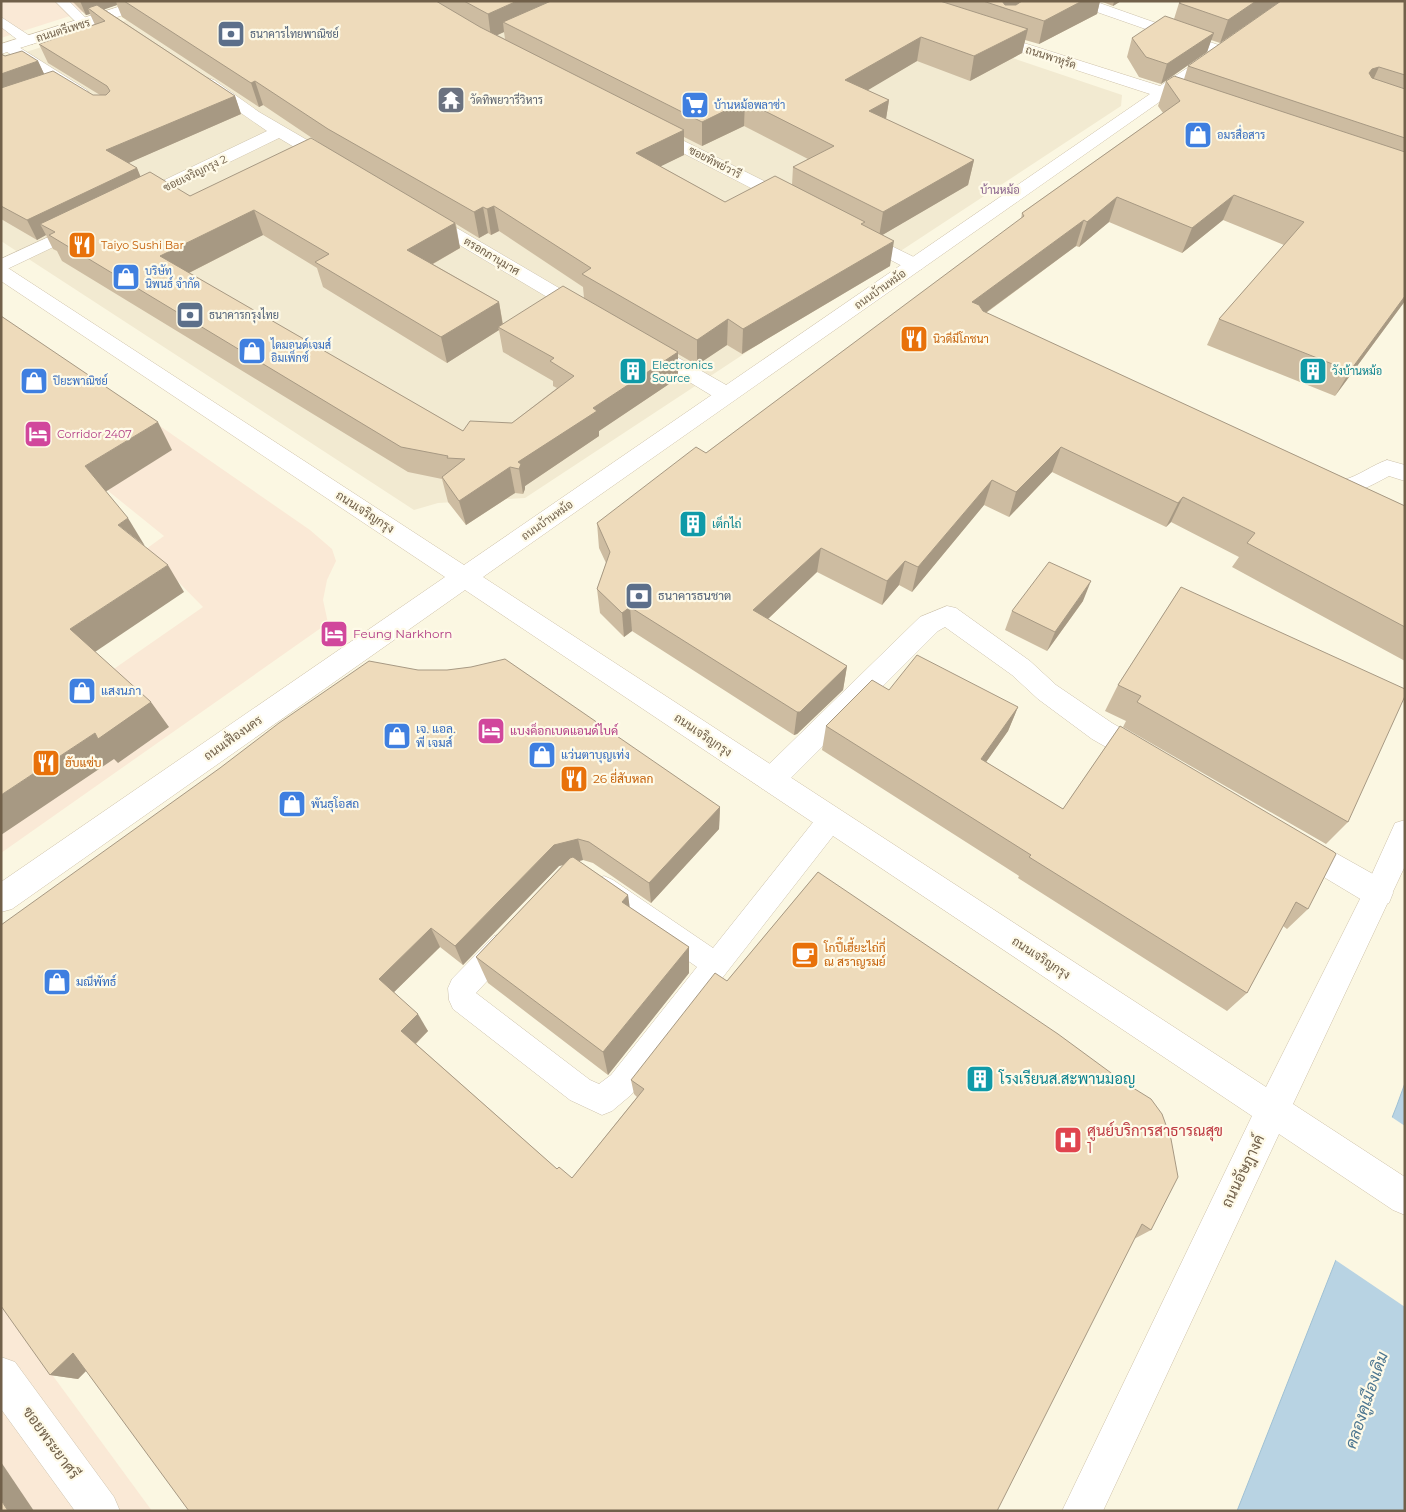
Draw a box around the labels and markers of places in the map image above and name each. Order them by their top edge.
bank icon: ธนาคารไทยพาณิชย์ [216,19,246,49]
place label: ธนาคารไทยพาณิชย์ [250,26,339,41]
temple icon: วัดทิพยวารีวิหาร [436,85,466,115]
supermarket icon: บ้านหม้อพลาซ่า [680,90,710,120]
place label: วัดทิพยวารีวิหาร [470,92,543,107]
place label: บ้านหม้อพลาซ่า [714,98,785,112]
shop icon: อมรสื่อสาร [1183,120,1213,150]
place label: อมรสื่อสาร [1217,124,1265,142]
restaurant icon: Taiyo Sushi Bar [67,230,97,260]
place label: Taiyo Sushi Bar [101,238,184,252]
shop icon: บริษัท นิพนธ์ จำกัด [111,262,141,292]
place label: บริษัท นิพนธ์ จำกัด [145,264,200,291]
bank icon: ธนาคารกรุงไทย [175,300,205,330]
place label: ธนาคารกรุงไทย [209,307,279,324]
restaurant icon: นิวดีมีโภชนา [899,324,929,354]
place label: นิวดีมีโภชนา [933,331,989,346]
shop icon: ไดมอนด์เจมส์ อิมเพ็กซ์ [237,336,267,366]
place label: ไดมอนด์เจมส์ อิมเพ็กซ์ [270,337,331,365]
building icon: Electronics Source [618,356,648,386]
building icon: วังบ้านหม้อ [1298,356,1328,386]
place label: Electronics Source [652,358,713,385]
place label: วังบ้านหม้อ [1332,364,1382,378]
shop icon: ปิยะพาณิชย์ [19,366,49,396]
place label: ปิยะพาณิชย์ [52,373,108,388]
hotel icon: Corridor 2407 [23,419,53,449]
place label: Corridor 2407 [57,427,132,441]
building icon: เต็กไถ่ [678,509,708,539]
place label: เต็กไถ่ [712,515,742,531]
bank icon: ธนาคารธนชาต [624,581,654,611]
place label: ธนาคารธนชาต [658,588,731,603]
hotel icon: Feung Narkhorn [319,619,349,649]
place label: Feung Narkhorn [353,626,452,641]
shop icon: แสงนภา [67,676,97,706]
place label: แสงนภา [101,683,141,698]
hotel icon: แบงค็อกเบดแอนด์ไบค์ [476,716,506,746]
shop icon: เจ. แอล. พี เจมส์ [382,721,412,751]
place label: เจ. แอล. พี เจมส์ [416,721,456,750]
place label: แบงค็อกเบดแอนด์ไบค์ [510,722,618,738]
shop icon: แว่นตาบุญเท่ง [527,740,557,770]
place label: แว่นตาบุญเท่ง [561,747,630,764]
restaurant icon: ฮับแซ่บ [31,748,61,778]
place label: ฮับแซ่บ [65,755,102,770]
restaurant icon: 26 ยี่สับหลก [559,764,589,794]
place label: 26 ยี่สับหลก [593,768,653,786]
shop icon: พันธุโอสถ [277,789,307,819]
place label: พันธุโอสถ [311,796,359,813]
place label: โกปี๊เฮี้ยะไถ่กี่ ณ สราญรมย์ [823,937,886,969]
cafe icon: โกปี๊เฮี้ยะไถ่กี่ ณ สราญรมย์ [790,940,820,970]
shop icon: มณีพัทธ์ [42,967,72,997]
place label: มณีพัทธ์ [76,974,117,989]
building icon: โรงเรียนส.สะพานมอญ [965,1064,995,1094]
place label: โรงเรียนส.สะพานมอญ [998,1069,1136,1088]
place label: ศูนย์บริการสาธารณสุข 1 [1087,1121,1223,1157]
hospital icon: ศูนย์บริการสาธารณสุข 1 [1053,1125,1083,1155]

